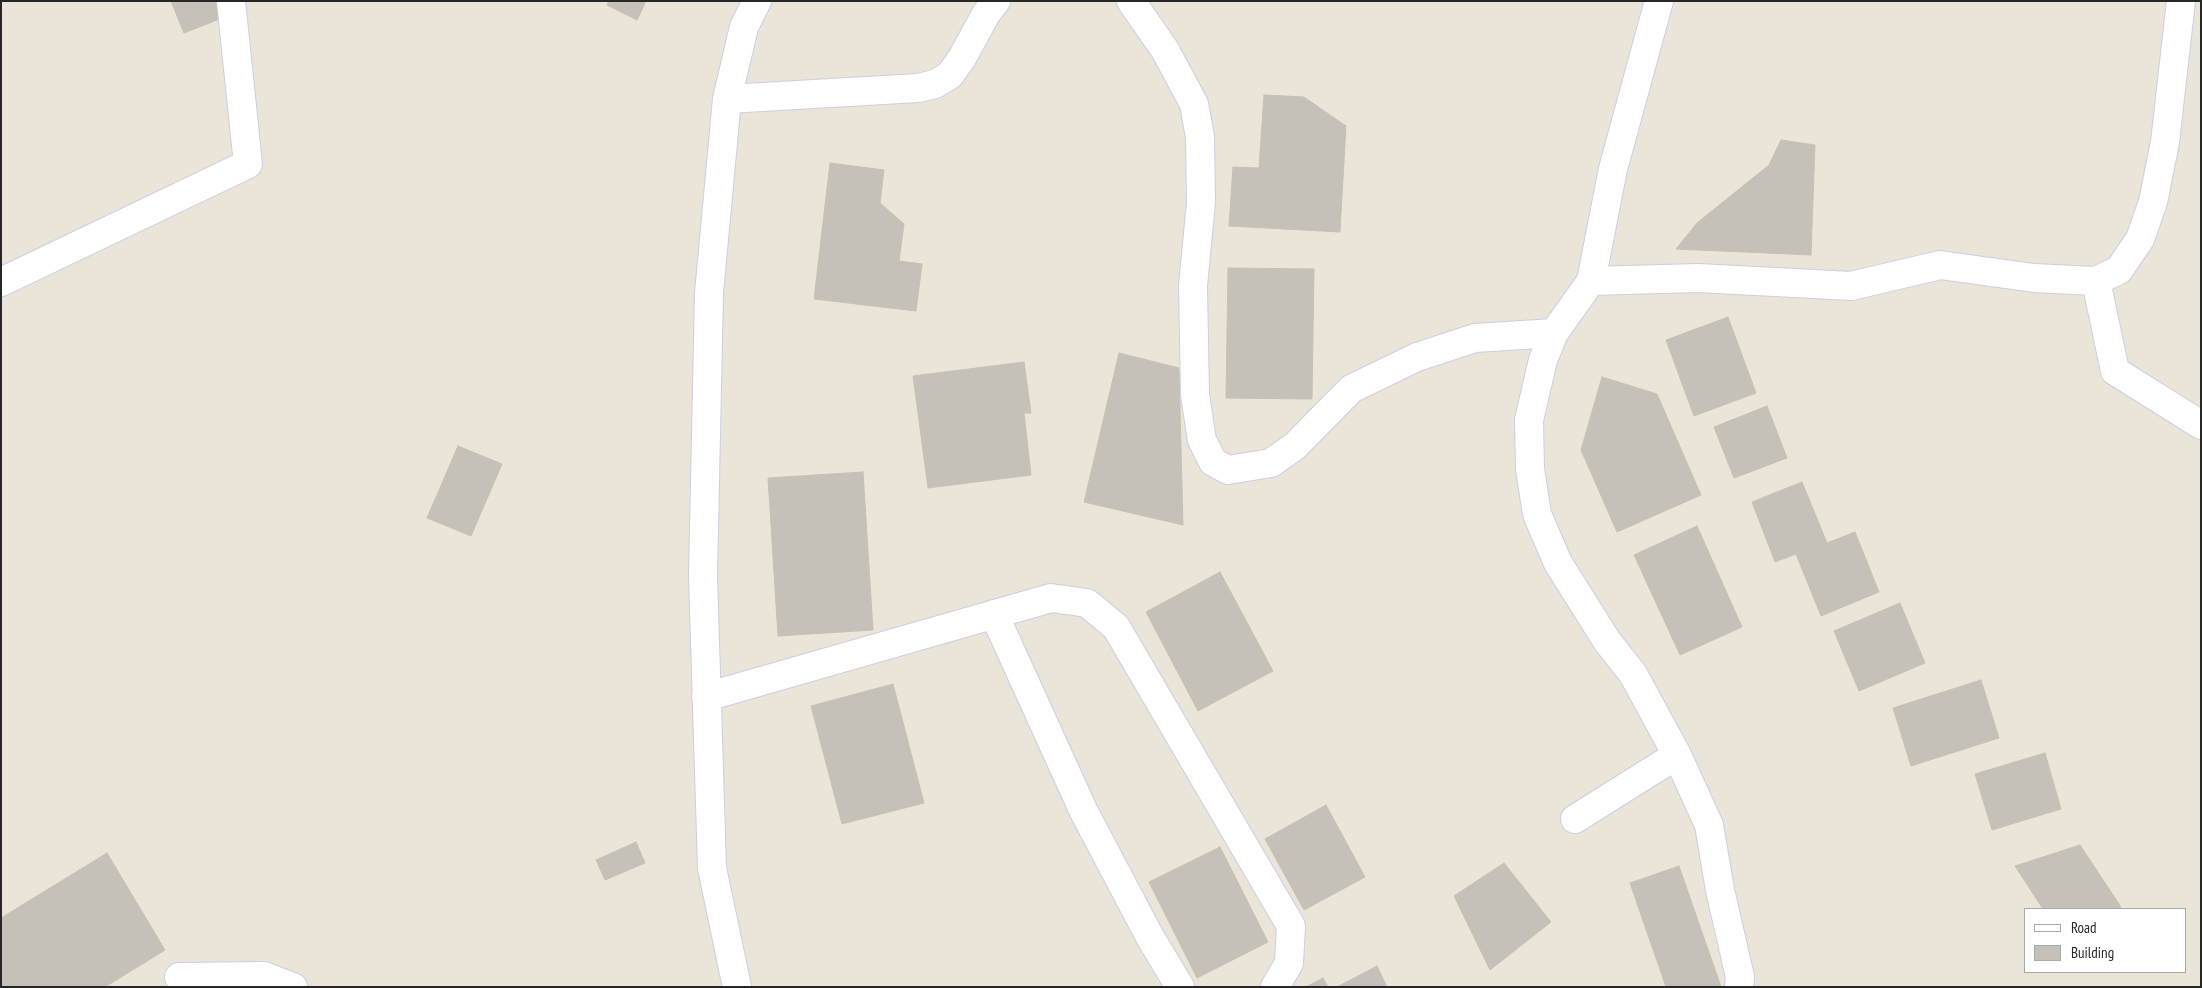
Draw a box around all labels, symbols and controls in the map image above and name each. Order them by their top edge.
legend [2024,908,2187,973]
text: Road [2071,918,2097,937]
text: Building [2071,943,2114,962]

